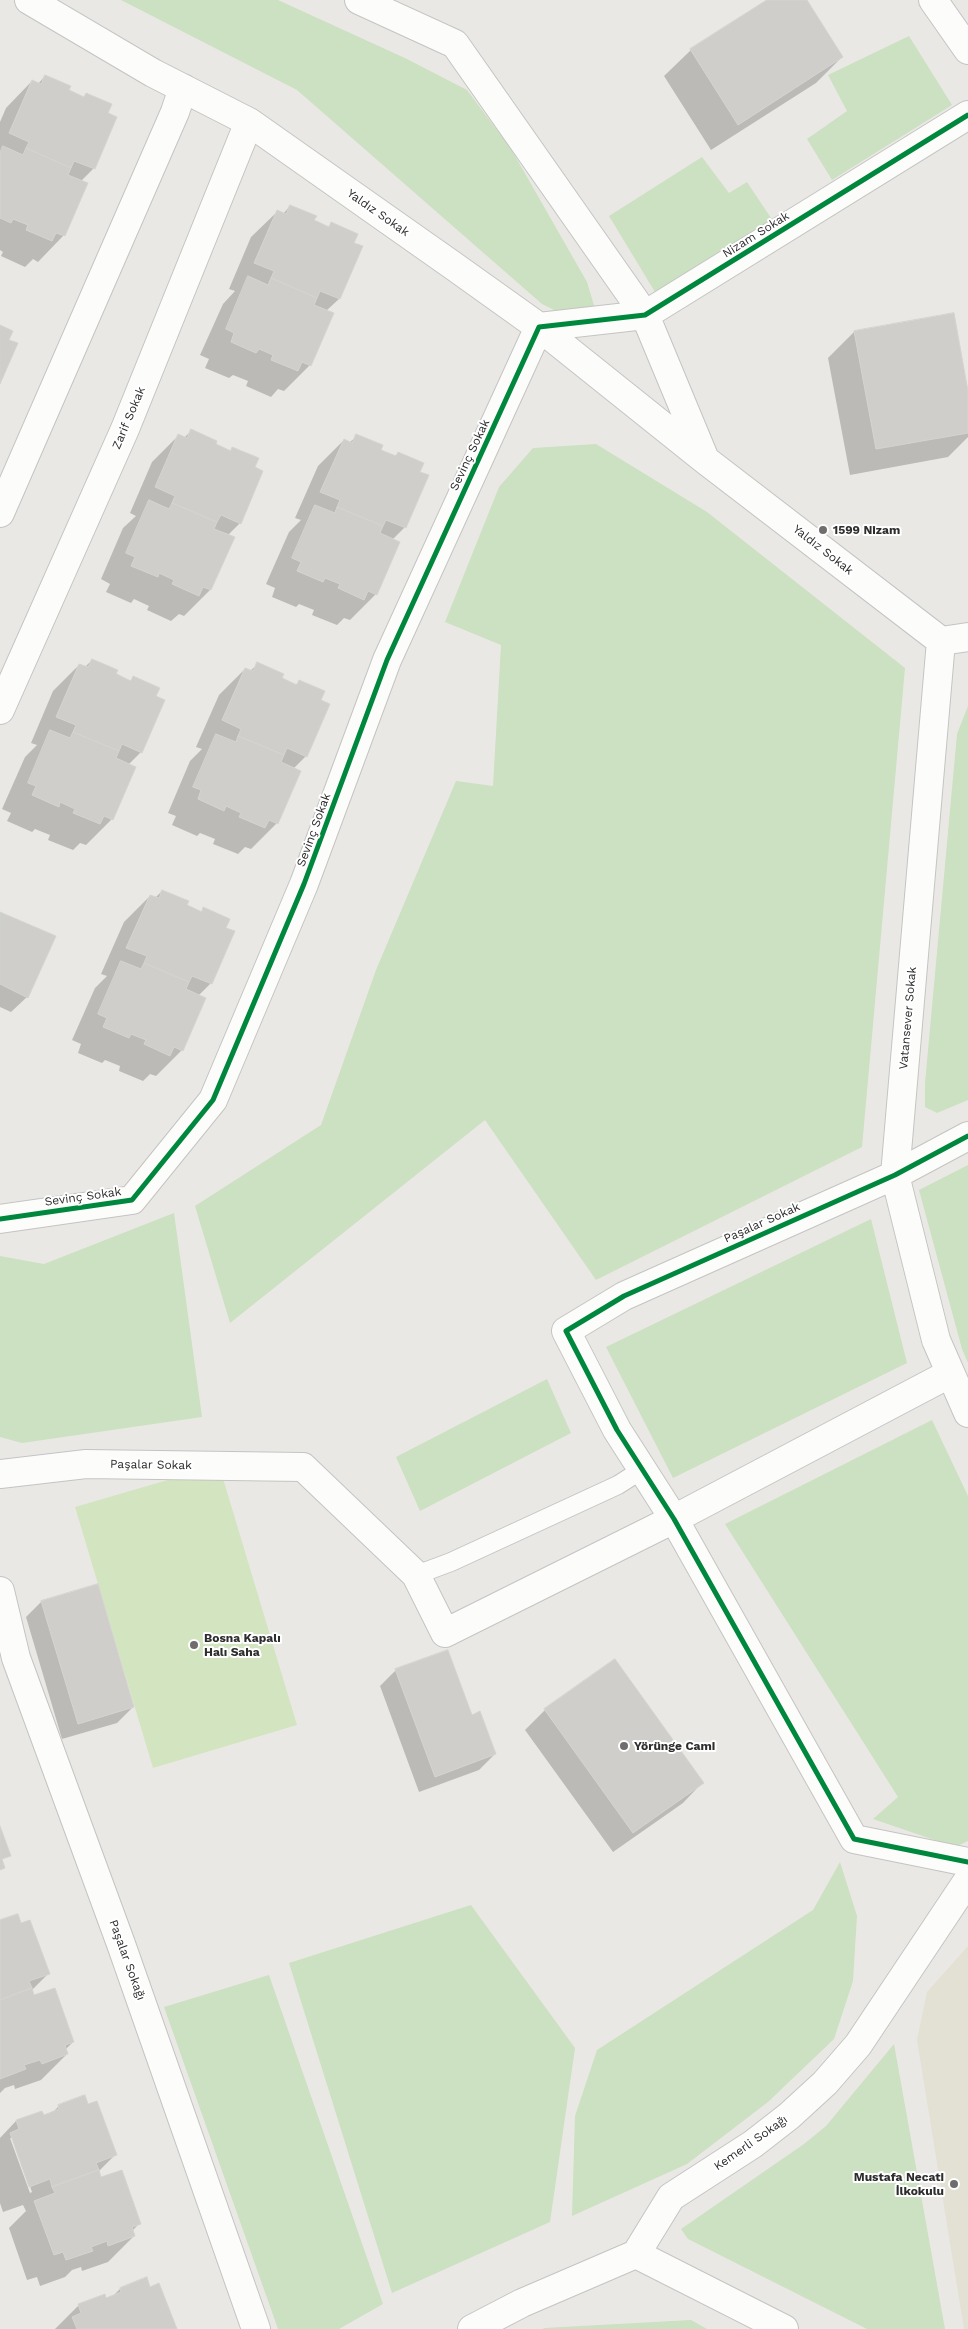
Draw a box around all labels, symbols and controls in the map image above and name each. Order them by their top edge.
street label: Yaldız Sokak [344,186,412,240]
street label: Nizam Sokak [720,209,792,261]
street label: Zarif Sokak [109,385,149,451]
street label: Sevinç Sokak [447,417,493,493]
street label: Yaldız Sokak [790,522,856,578]
place label: 1599 Nizam [833,523,900,537]
marker: 1599 Nizam [817,524,829,536]
street label: Sevinç Sokak [294,791,334,869]
street label: Vatansever Sokak [896,966,920,1070]
street label: Sevinç Sokak [44,1184,122,1210]
street label: Paşalar Sokak [722,1200,802,1246]
street label: Paşalar Sokak [110,1457,192,1473]
place label: Bosna Kapalı Halı Saha [204,1631,281,1659]
marker: Bosna Kapalı Halı Saha [188,1639,200,1651]
place label: Yörünge Cami [634,1739,715,1753]
marker: Yörünge Cami [618,1740,630,1752]
street label: Paşalar Sokağı [106,1918,148,2002]
street label: Kemerli Sokağı [711,2112,791,2174]
place label: Mustafa Necati İlkokulu [854,2170,944,2198]
marker: Mustafa Necati İlkokulu [948,2178,960,2190]

